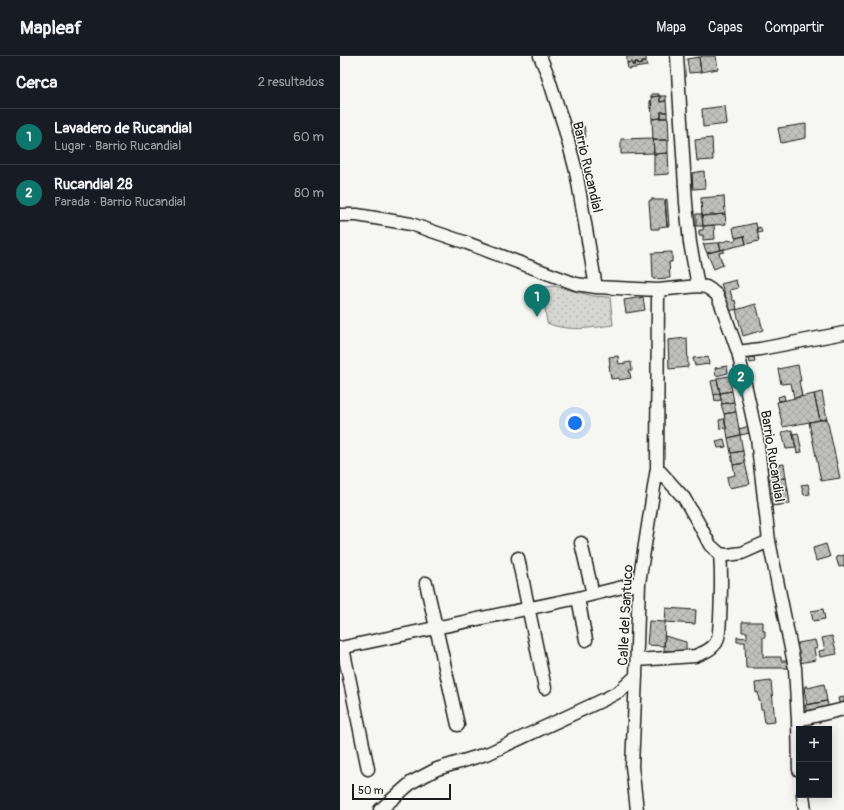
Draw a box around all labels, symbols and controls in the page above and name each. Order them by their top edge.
text: Mapleaf [20,16,82,40]
text: Mapa [656,19,686,36]
text: Capas [708,19,743,36]
text: Compartir [765,19,824,36]
text: Cerca [16,72,57,93]
text: 2 resultados [258,74,324,90]
text: Lavadero de Rucandial [54,119,192,138]
street label: Barrio Rucandial [569,120,606,214]
text: 1 [26,129,32,145]
text: 60 m [293,129,324,145]
text: Lugar · Barrio Rucandial [54,138,181,154]
text: Rucandial 28 [54,175,133,194]
text: 2 [25,185,33,201]
text: 80 m [294,185,324,201]
text: Parada · Barrio Rucandial [54,194,186,210]
pin: 1 [524,284,550,317]
pin: 2 [728,364,754,397]
street label: Barrio Rucandial [757,409,788,503]
your location [565,413,585,433]
street label: Calle del Santuco [614,563,637,666]
map controls [796,726,832,798]
button: + [796,726,832,762]
button: − [796,762,832,798]
scale bar [352,782,451,801]
text: 50 m [358,784,384,797]

